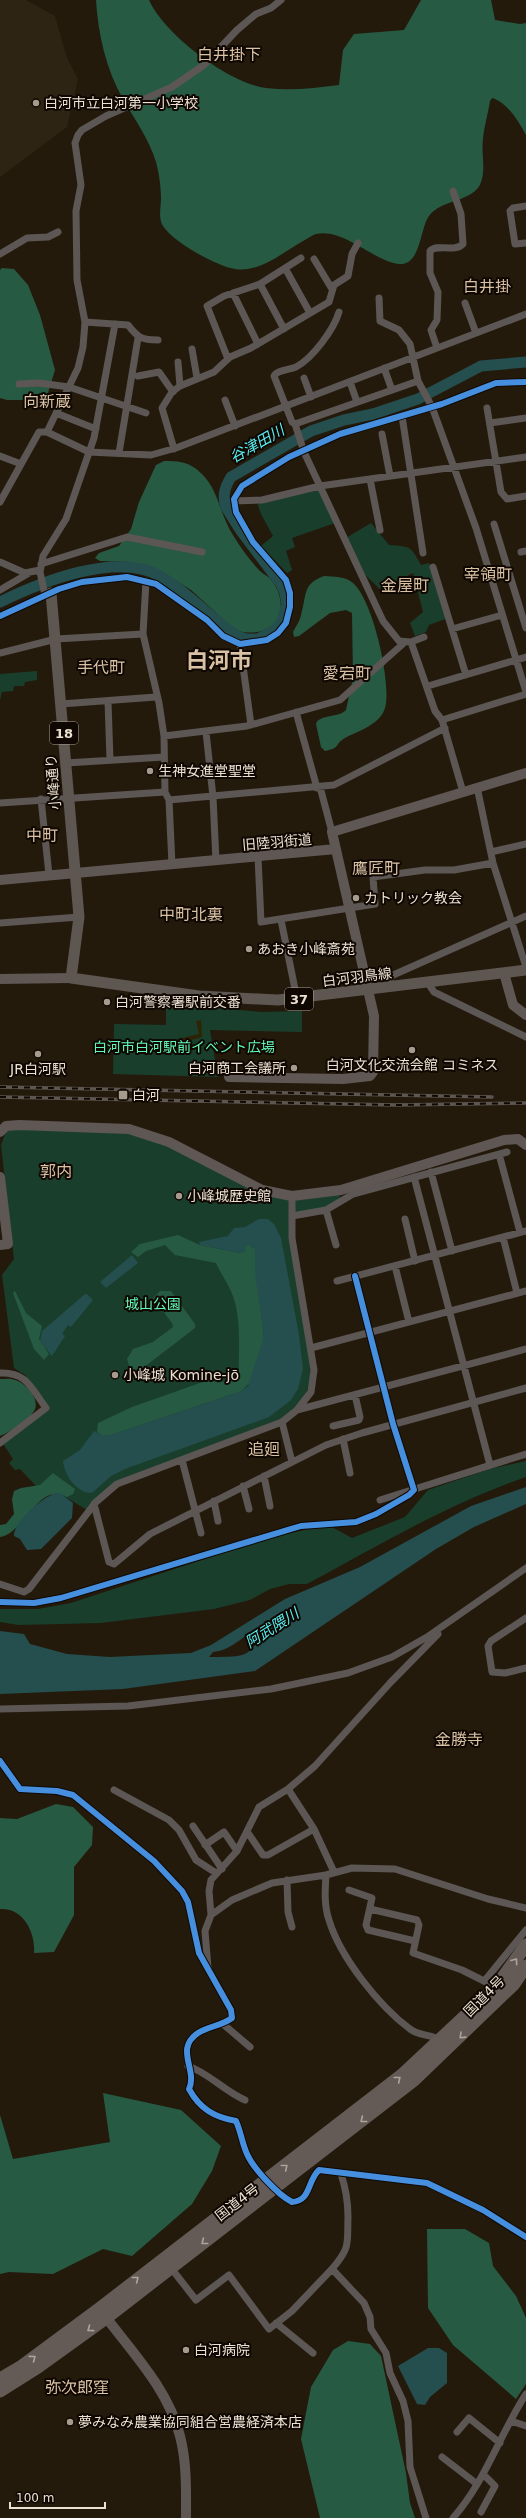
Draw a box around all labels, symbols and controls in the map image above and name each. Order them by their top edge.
district label: 白井掛下 [197,45,261,64]
place label: 白河市立白河第一小学校 [44,95,198,111]
marker: 白河市立白河第一小学校 [31,98,41,108]
district label: 白井掛 [463,277,511,296]
district label: 向新蔵 [23,392,71,411]
water label: 谷津田川 [227,420,289,467]
district label: 宰領町 [464,565,512,584]
district label: 金屋町 [381,576,429,595]
district label: 白河市 [186,648,252,673]
district label: 手代町 [77,658,125,677]
district label: 愛宕町 [323,664,371,683]
road number: 18 [50,722,78,744]
street label: 小峰通り [43,753,63,811]
place label: 生神女進堂聖堂 [158,763,256,779]
marker: 生神女進堂聖堂 [145,766,155,776]
district label: 中町 [26,826,58,845]
street label: 旧陸羽街道 [241,831,313,853]
district label: 鷹匠町 [352,859,400,878]
place label: カトリック教会 [364,890,462,906]
marker: カトリック教会 [351,893,361,903]
district label: 中町北裏 [159,905,223,924]
place label: あおき小峰斎苑 [257,941,355,957]
marker: あおき小峰斎苑 [244,944,254,954]
street label: 白河羽鳥線 [321,965,393,989]
road number: 37 [285,988,313,1010]
place label: 白河警察署駅前交番 [115,994,241,1010]
marker: 白河警察署駅前交番 [102,997,112,1007]
park label: 白河市白河駅前イベント広場 [93,1039,275,1055]
marker: 白河文化交流会館 コミネス [407,1045,417,1055]
marker: JR白河駅 [33,1049,43,1059]
place label: 白河文化交流会館 コミネス [326,1057,498,1073]
place label: 白河商工会議所 [188,1060,286,1076]
place label: JR白河駅 [9,1061,66,1077]
marker: 白河商工会議所 [289,1063,299,1073]
place label: 白河 [132,1087,160,1103]
marker: 白河 [117,1089,129,1101]
district label: 郭内 [40,1162,72,1181]
place label: 小峰城歴史館 [187,1188,271,1204]
marker: 小峰城歴史館 [174,1191,184,1201]
park label: 城山公園 [125,1296,181,1312]
place label: 小峰城 Komine-jō [123,1367,239,1383]
marker: 小峰城 Komine-jō [110,1370,120,1380]
district label: 追廻 [248,1440,280,1459]
water label: 阿武隈川 [242,1603,304,1652]
district label: 金勝寺 [435,1730,483,1749]
one-way arrow [510,1958,518,1965]
street label: 国道4号 [460,1972,508,2020]
one-way arrow [459,2031,466,2038]
one-way arrow [394,2076,401,2083]
one-way arrow [361,2116,368,2123]
one-way arrow [280,2165,287,2172]
street label: 国道4号 [212,2180,262,2224]
one-way arrow [202,2237,209,2244]
one-way arrow [132,2277,139,2284]
one-way arrow [87,2324,94,2332]
place label: 白河病院 [194,2342,250,2358]
marker: 白河病院 [181,2345,191,2355]
one-way arrow [28,2356,35,2363]
district label: 弥次郎窪 [45,2378,109,2397]
place label: 夢みなみ農業協同組合営農経済本店 [78,2414,302,2430]
marker: 夢みなみ農業協同組合営農経済本店 [65,2417,75,2427]
scale bar [10,2484,105,2510]
text: 100 m [16,2491,54,2505]

